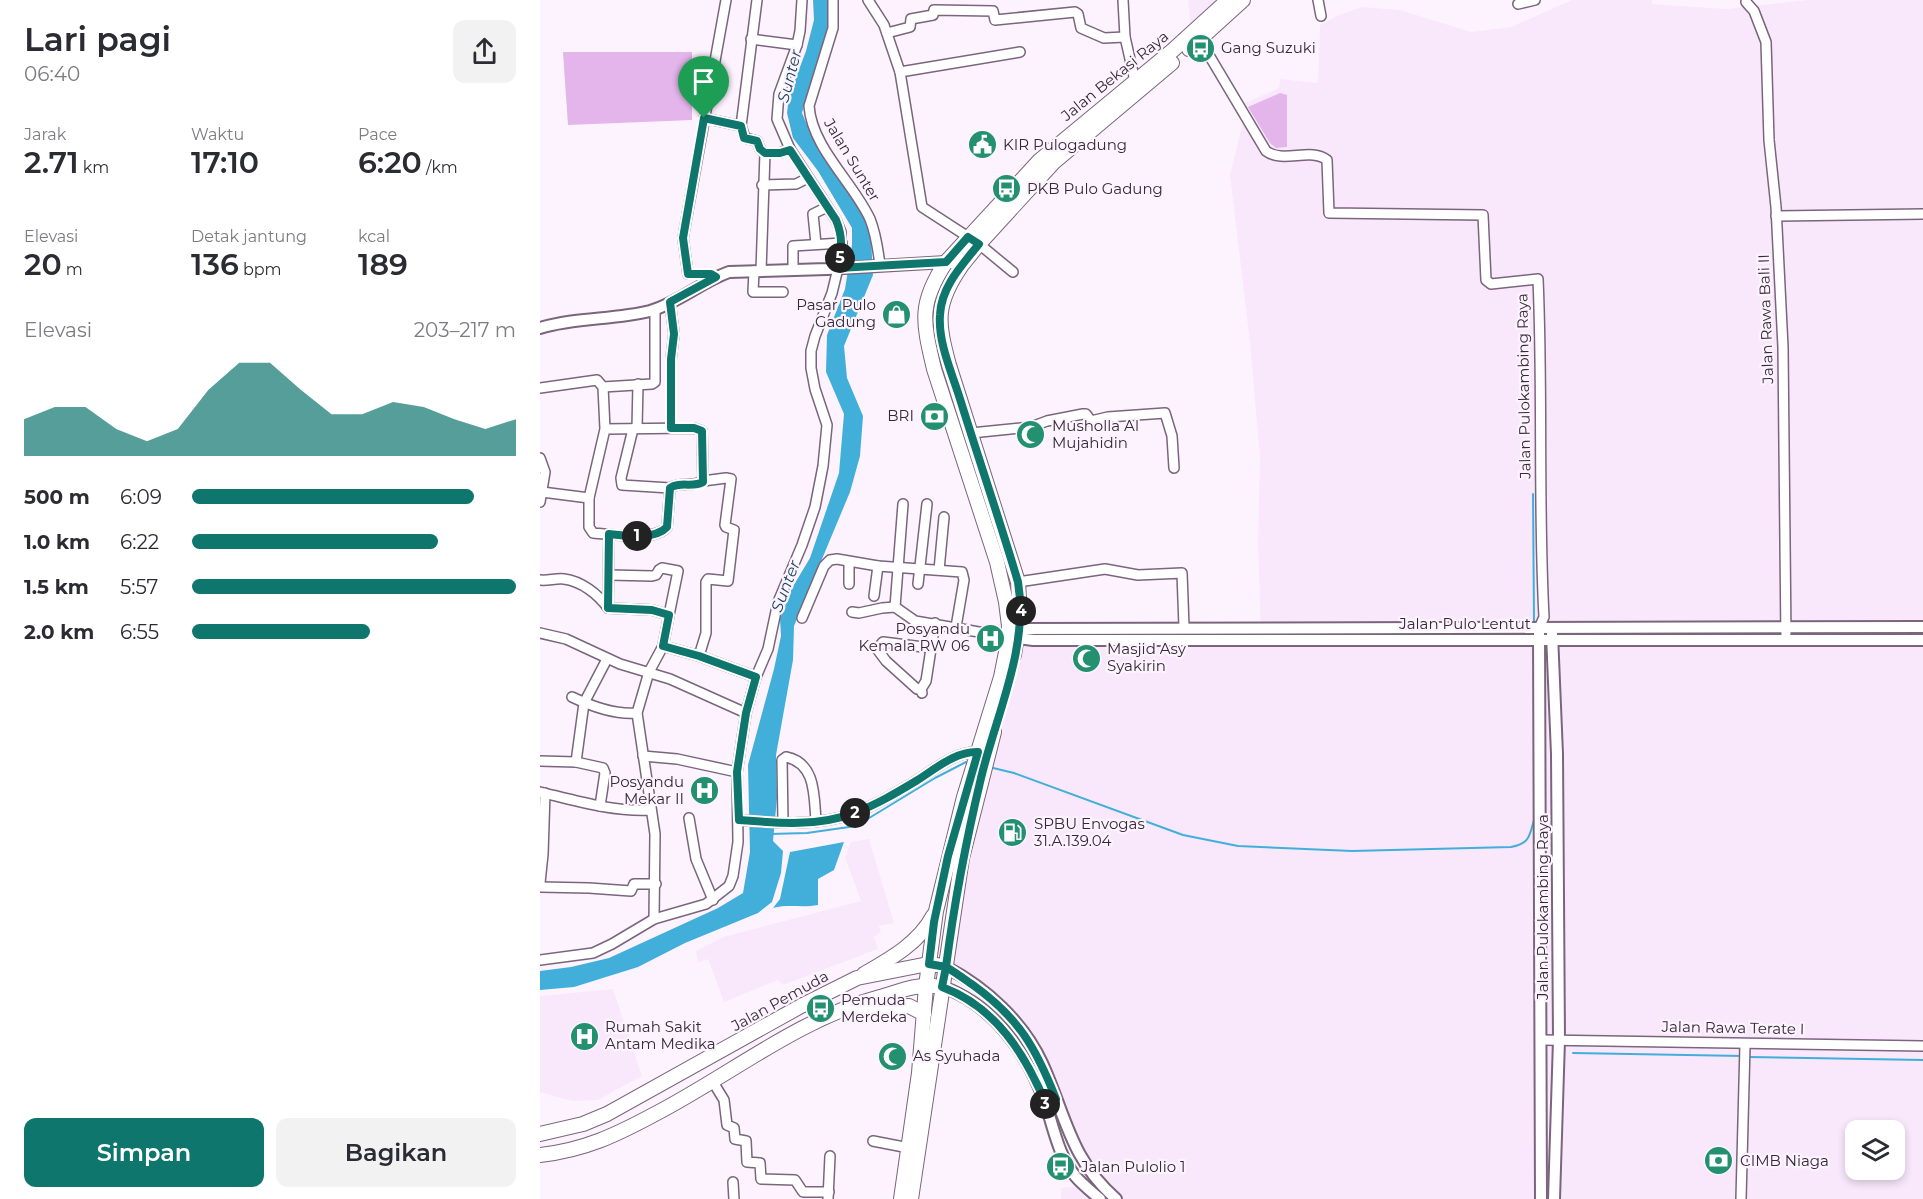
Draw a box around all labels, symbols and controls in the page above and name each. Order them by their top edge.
text: Lari pagi [24,19,171,59]
button: share [453,20,516,83]
street label: Jalan Bekasi Raya [1056,26,1172,125]
bus stop icon: Gang Suzuki [1184,32,1216,64]
place label: Gang Suzuki [1221,38,1316,57]
water label: Sunter [773,47,806,105]
pin [678,56,729,118]
text: 06:40 [24,62,80,86]
icon: arrive [687,65,720,98]
street label: Jalan Sunter [820,114,885,205]
text: Jarak [24,125,66,144]
text: Waktu [191,125,244,144]
text: Pace [358,125,397,144]
public building icon: KIR Pulogadung [966,129,998,161]
place label: KIR Pulogadung [1003,135,1127,154]
text: 2.71 [24,144,79,181]
text: 17:10 [191,144,259,181]
text: 6:20 [358,144,422,181]
text: km [79,158,109,177]
text: /km [422,158,458,177]
bus stop icon: PKB Pulo Gadung [990,173,1022,205]
place label: PKB Pulo Gadung [1027,179,1163,198]
text: Elevasi [24,227,78,246]
text: Detak jantung [191,227,307,246]
text: kcal [358,227,390,246]
pin: 5 [825,243,855,273]
text: 20 [24,246,62,283]
text: 136 [191,246,239,283]
text: 189 [358,246,408,283]
text: 5 [835,248,845,267]
street label: Jalan Rawa Bali II [1754,254,1777,385]
text: m [62,260,83,279]
text: bpm [239,260,282,279]
street label: Jalan Pulokambing Raya [1512,293,1535,480]
place label: Pasar Pulo Gadung [796,295,876,331]
shop icon: Pasar Pulo Gadung [881,298,913,330]
text: Elevasi [24,318,92,342]
text: 203–217 m [414,318,516,342]
bank icon: BRI [919,400,951,432]
place label: BRI [887,406,914,425]
place label: Musholla Al Mujahidin [1052,416,1139,452]
mosque icon: Musholla Al Mujahidin [1015,419,1047,451]
text: 500 m [24,485,90,509]
text: 6:09 [120,485,162,509]
pin: 1 [622,521,652,551]
text: 1 [634,526,640,545]
text: 1.0 km [24,530,90,554]
text: 6:22 [120,530,159,554]
water label: Sunter [767,557,804,615]
text: 1.5 km [24,575,89,599]
text: 5:57 [120,575,158,599]
pin: 4 [1006,596,1036,626]
text: 4 [1015,601,1027,620]
street label: Jalan Pulo Lentut [1398,614,1531,633]
place label: Posyandu Kemala RW 06 [859,619,970,655]
text: 2.0 km [24,620,94,644]
text: 6:55 [120,620,159,644]
hospital icon: Posyandu Kemala RW 06 [975,622,1007,654]
place label: Masjid Asy Syakirin [1107,639,1187,675]
mosque icon: Masjid Asy Syakirin [1070,642,1102,674]
place label: Posyandu Mekar II [610,772,684,808]
hospital icon: Posyandu Mekar II [689,775,721,807]
pin: 2 [840,798,870,828]
text: 2 [850,803,860,822]
place label: SPBU Envogas 31.A.139.04 [1034,814,1145,850]
street label: Jalan Pulokambing Raya [1533,814,1552,1001]
fuel station icon: SPBU Envogas 31.A.139.04 [997,817,1029,849]
street label: Jalan Pemuda [727,966,832,1036]
place label: Pemuda Merdeka [841,990,907,1026]
bus stop icon: Pemuda Merdeka [804,993,836,1025]
place label: Rumah Sakit Antam Medika [605,1017,716,1053]
street label: Jalan Rawa Terate I [1660,1017,1805,1038]
hospital icon: Rumah Sakit Antam Medika [568,1020,600,1052]
mosque icon: As Syuhada [876,1040,908,1072]
place label: As Syuhada [913,1046,1000,1065]
pin: 3 [1030,1089,1060,1119]
text: 3 [1040,1094,1050,1113]
button: Simpan [24,1118,264,1187]
button: Bagikan [276,1118,516,1187]
map controls [1845,1120,1905,1180]
button: layers [1845,1120,1905,1180]
bank icon: CIMB Niaga [1703,1145,1735,1177]
bus stop icon: Jalan Pulolio 1 [1044,1151,1076,1183]
place label: CIMB Niaga [1740,1151,1829,1170]
place label: Jalan Pulolio 1 [1080,1157,1185,1176]

